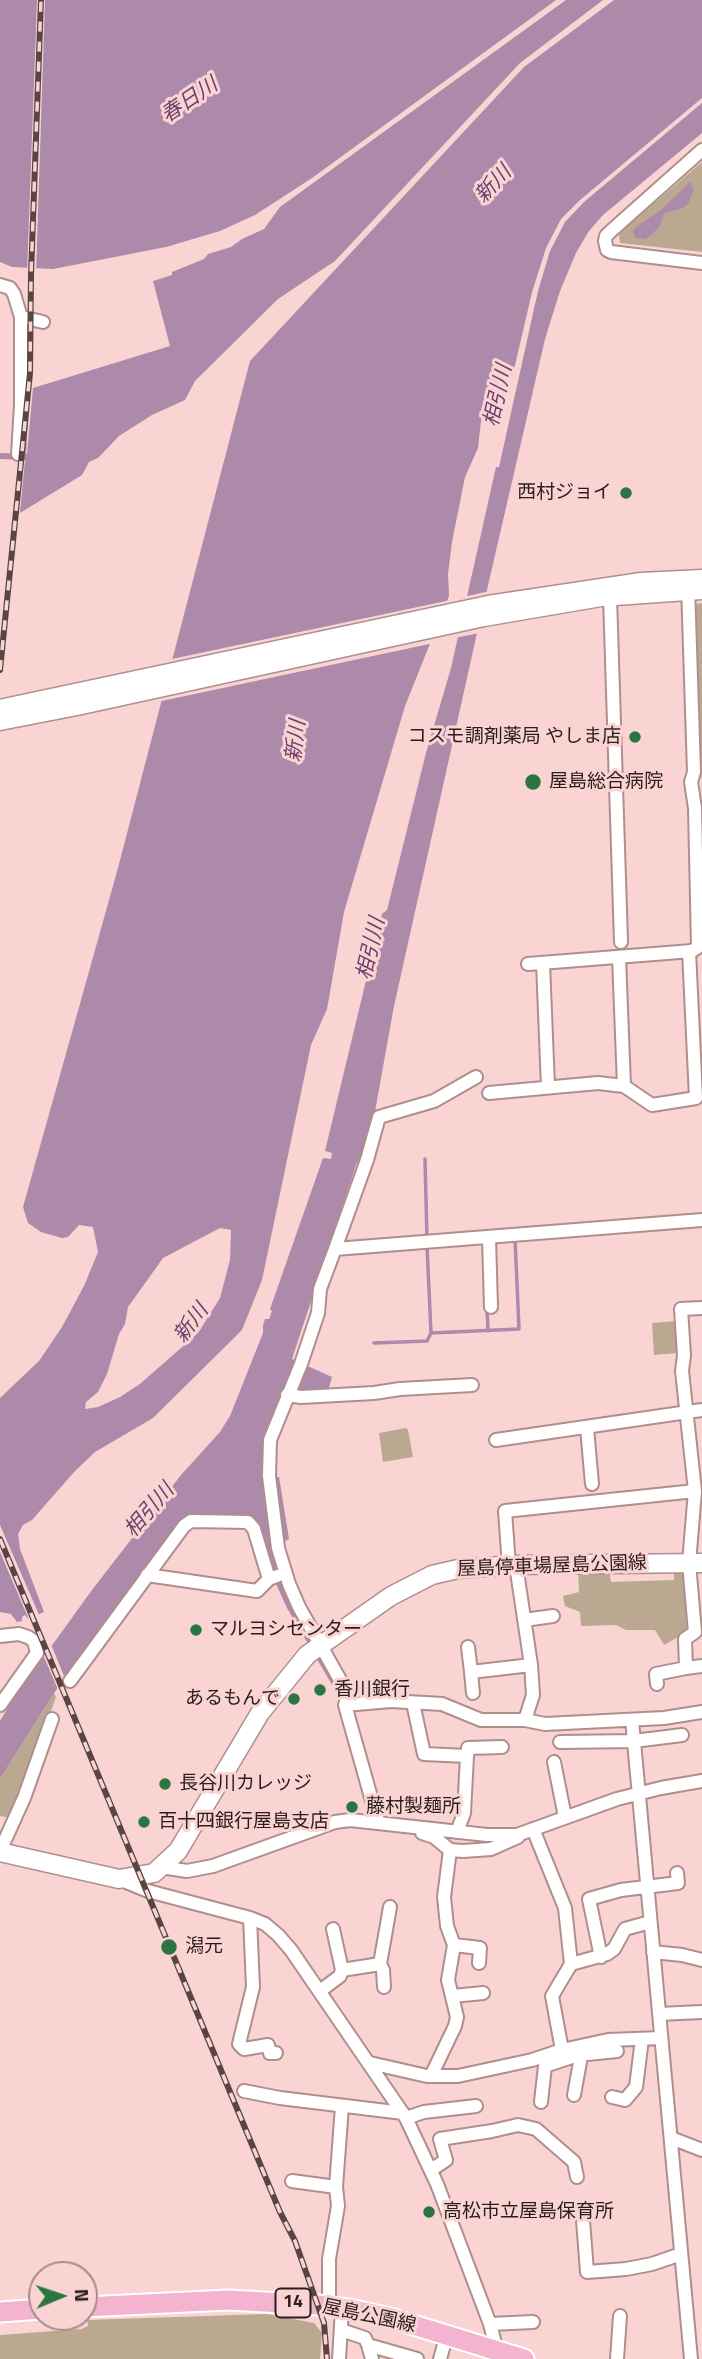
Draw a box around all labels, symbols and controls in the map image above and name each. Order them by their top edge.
water label: 春日川 [157,73,223,129]
water label: 新川 [470,161,518,209]
water label: 相引川 [480,362,518,430]
place label: 西村ジョイ [517,482,612,504]
marker: 西村ジョイ [618,485,634,501]
water label: 新川 [282,719,312,763]
place label: コスモ調剤薬局 やしま店 [408,726,621,748]
marker: コスモ調剤薬局 やしま店 [627,729,643,745]
place label: 屋島総合病院 [549,771,663,793]
marker: 屋島総合病院 [523,772,543,792]
water label: 相引川 [353,915,391,983]
water label: 新川 [169,1300,215,1348]
water label: 相引川 [120,1479,180,1543]
street label: 屋島停車場屋島公園線 [457,1552,647,1582]
place label: マルヨシセンター [210,1619,362,1641]
marker: マルヨシセンター [188,1622,204,1638]
place label: 香川銀行 [334,1679,410,1701]
marker: 香川銀行 [312,1682,328,1698]
place label: あるもんで [185,1688,280,1710]
marker: あるもんで [286,1691,302,1707]
place label: 長谷川カレッジ [179,1773,312,1795]
marker: 長谷川カレッジ [157,1776,173,1792]
place label: 藤村製麺所 [366,1796,461,1818]
marker: 藤村製麺所 [344,1799,360,1815]
place label: 百十四銀行屋島支店 [158,1811,329,1833]
marker: 百十四銀行屋島支店 [136,1814,152,1830]
place label: 潟元 [185,1936,223,1958]
marker: 潟元 [159,1937,179,1957]
place label: 高松市立屋島保育所 [443,2201,614,2223]
marker: 高松市立屋島保育所 [421,2204,437,2220]
north arrow [28,2261,98,2331]
text: N [68,2288,97,2302]
road number: 14 [276,2288,310,2318]
street label: 屋島公園線 [320,2296,418,2338]

